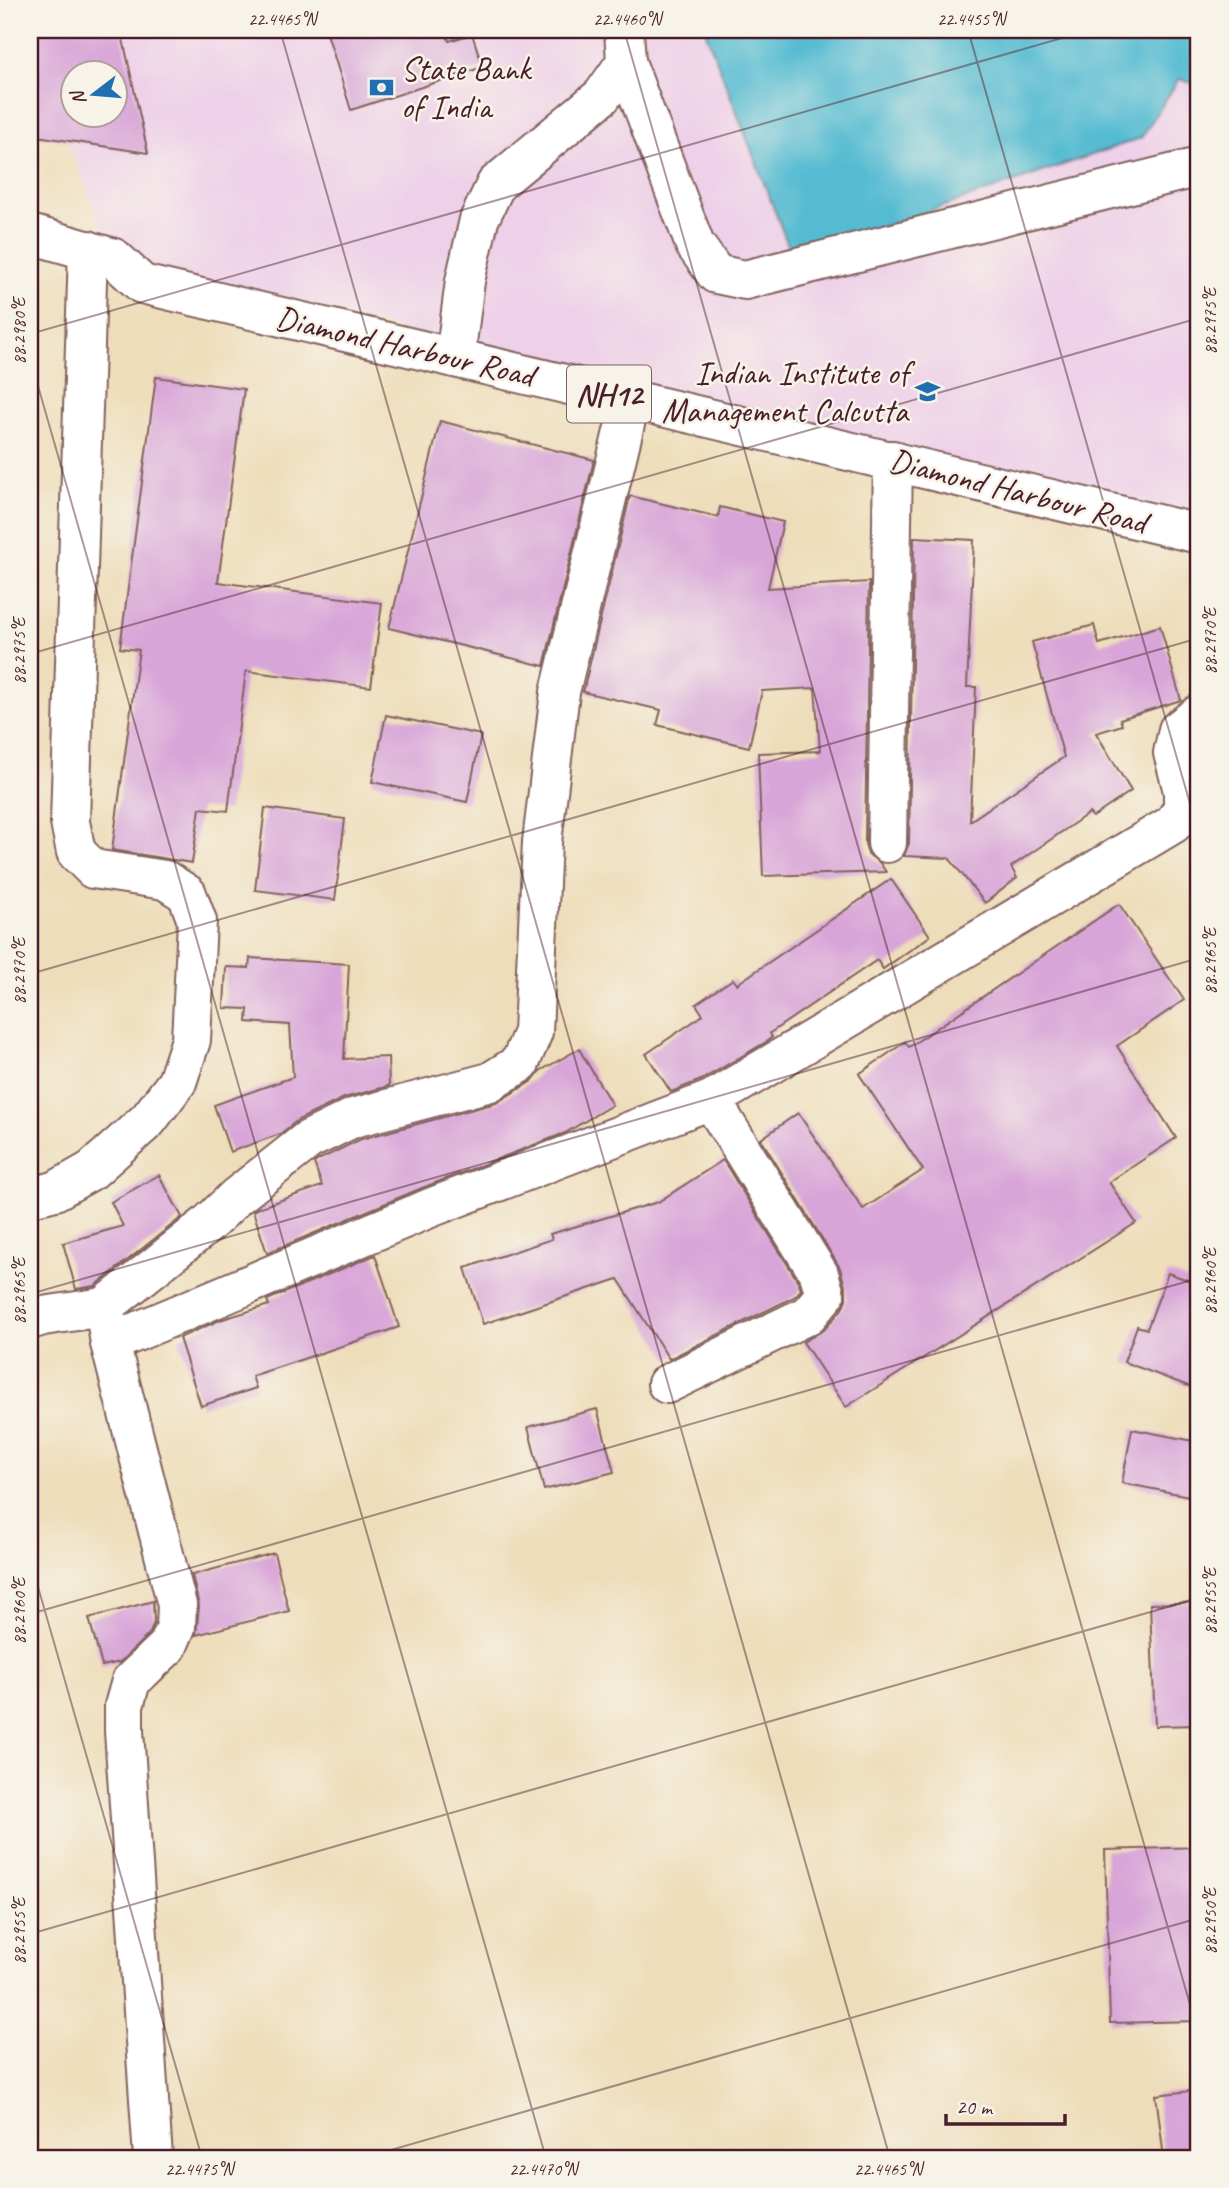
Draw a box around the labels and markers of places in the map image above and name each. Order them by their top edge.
place label: State Bank of India [401,48,533,128]
bank icon: State Bank of India [367,74,395,102]
place label: Indian Institute of Management Calcutta [662,352,915,432]
school or university icon: Indian Institute of Management Calcutta [914,378,942,406]

